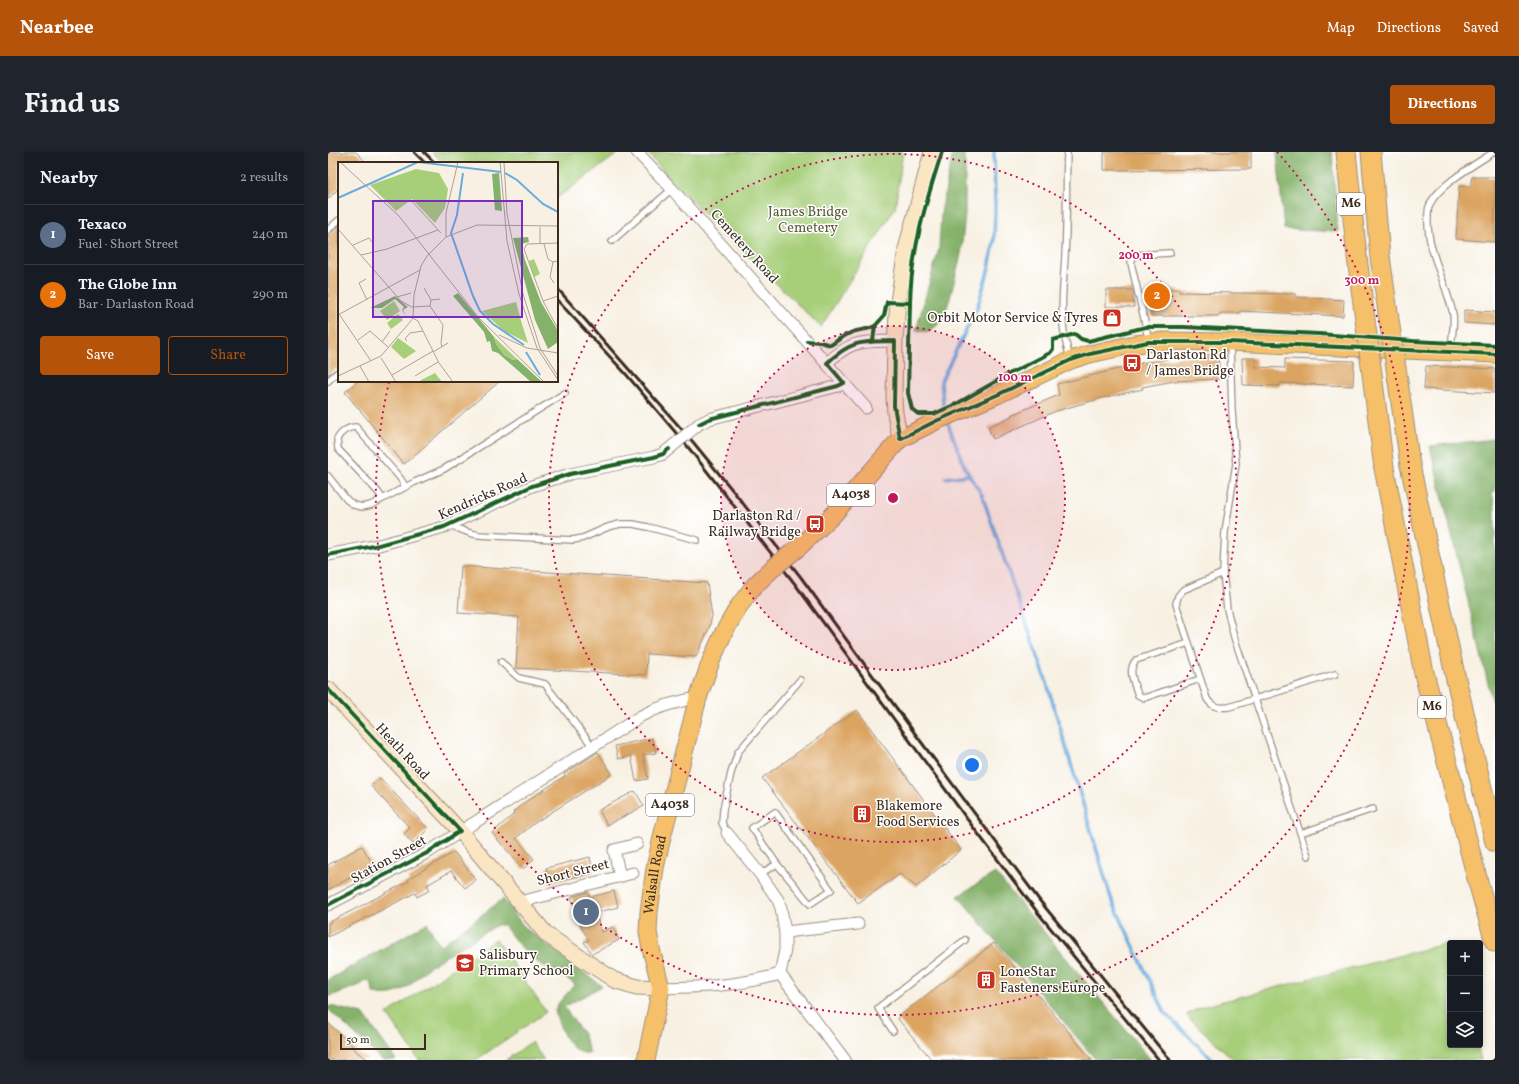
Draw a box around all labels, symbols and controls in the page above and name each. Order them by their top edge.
text: Nearbee [20,15,94,41]
text: Map [1327,19,1355,38]
text: Directions [1377,19,1441,38]
text: Saved [1463,19,1499,38]
text: Find us [24,85,120,124]
button: Directions [1390,85,1495,124]
inset map [338,162,558,382]
text: Nearby [40,167,98,190]
text: 2 results [240,169,288,187]
road number: M6 [1337,193,1365,215]
park label: James Bridge Cemetery [768,203,848,238]
street label: Cemetery Road [706,206,782,288]
text: Texaco [78,215,126,236]
text: 1 [50,226,56,244]
text: 240 m [252,226,288,244]
text: Fuel · Short Street [78,236,179,254]
text: 200 m [1118,248,1154,264]
text: 300 m [1345,273,1380,289]
text: The Globe Inn [78,275,177,296]
pin: 2 [1144,281,1170,311]
text: 2 [50,286,56,304]
text: 290 m [252,286,288,304]
text: Bar · Darlaston Road [78,296,194,314]
shop icon: Orbit Motor Service & Tyres [1101,307,1123,329]
place label: Orbit Motor Service & Tyres [927,309,1098,328]
button: Save [40,336,160,375]
button: Share [168,336,288,375]
place label: Darlaston Rd / James Bridge [1146,346,1234,381]
bus stop icon: Darlaston Rd / James Bridge [1121,352,1143,374]
text: 100 m [998,370,1032,386]
street label: Kendricks Road [435,469,531,525]
road number: A4038 [827,484,875,506]
centre of rings [886,491,900,505]
place label: Darlaston Rd / Railway Bridge [708,507,801,542]
bus stop icon: Darlaston Rd / Railway Bridge [804,513,826,535]
road number: M6 [1418,696,1446,718]
street label: Heath Road [371,719,433,785]
your location [962,755,982,775]
road number: A4038 [646,794,694,816]
place label: Blakemore Food Services [876,797,959,832]
building icon: Blakemore Food Services [851,803,873,825]
street label: Station Street [348,831,430,889]
street label: Walsall Road [639,833,672,915]
street label: Short Street [535,855,611,891]
pin: 1 [573,897,599,927]
map controls [1447,940,1483,1048]
button: + [1447,940,1483,976]
place label: Salisbury Primary School [479,946,573,981]
school or university icon: Salisbury Primary School [454,952,476,974]
place label: LoneStar Fasteners Europe [1000,963,1106,998]
building icon: LoneStar Fasteners Europe [975,969,997,991]
button: − [1447,976,1483,1012]
button: layers [1447,1012,1483,1048]
scale bar [340,1032,426,1051]
text: 50 m [346,1033,370,1048]

